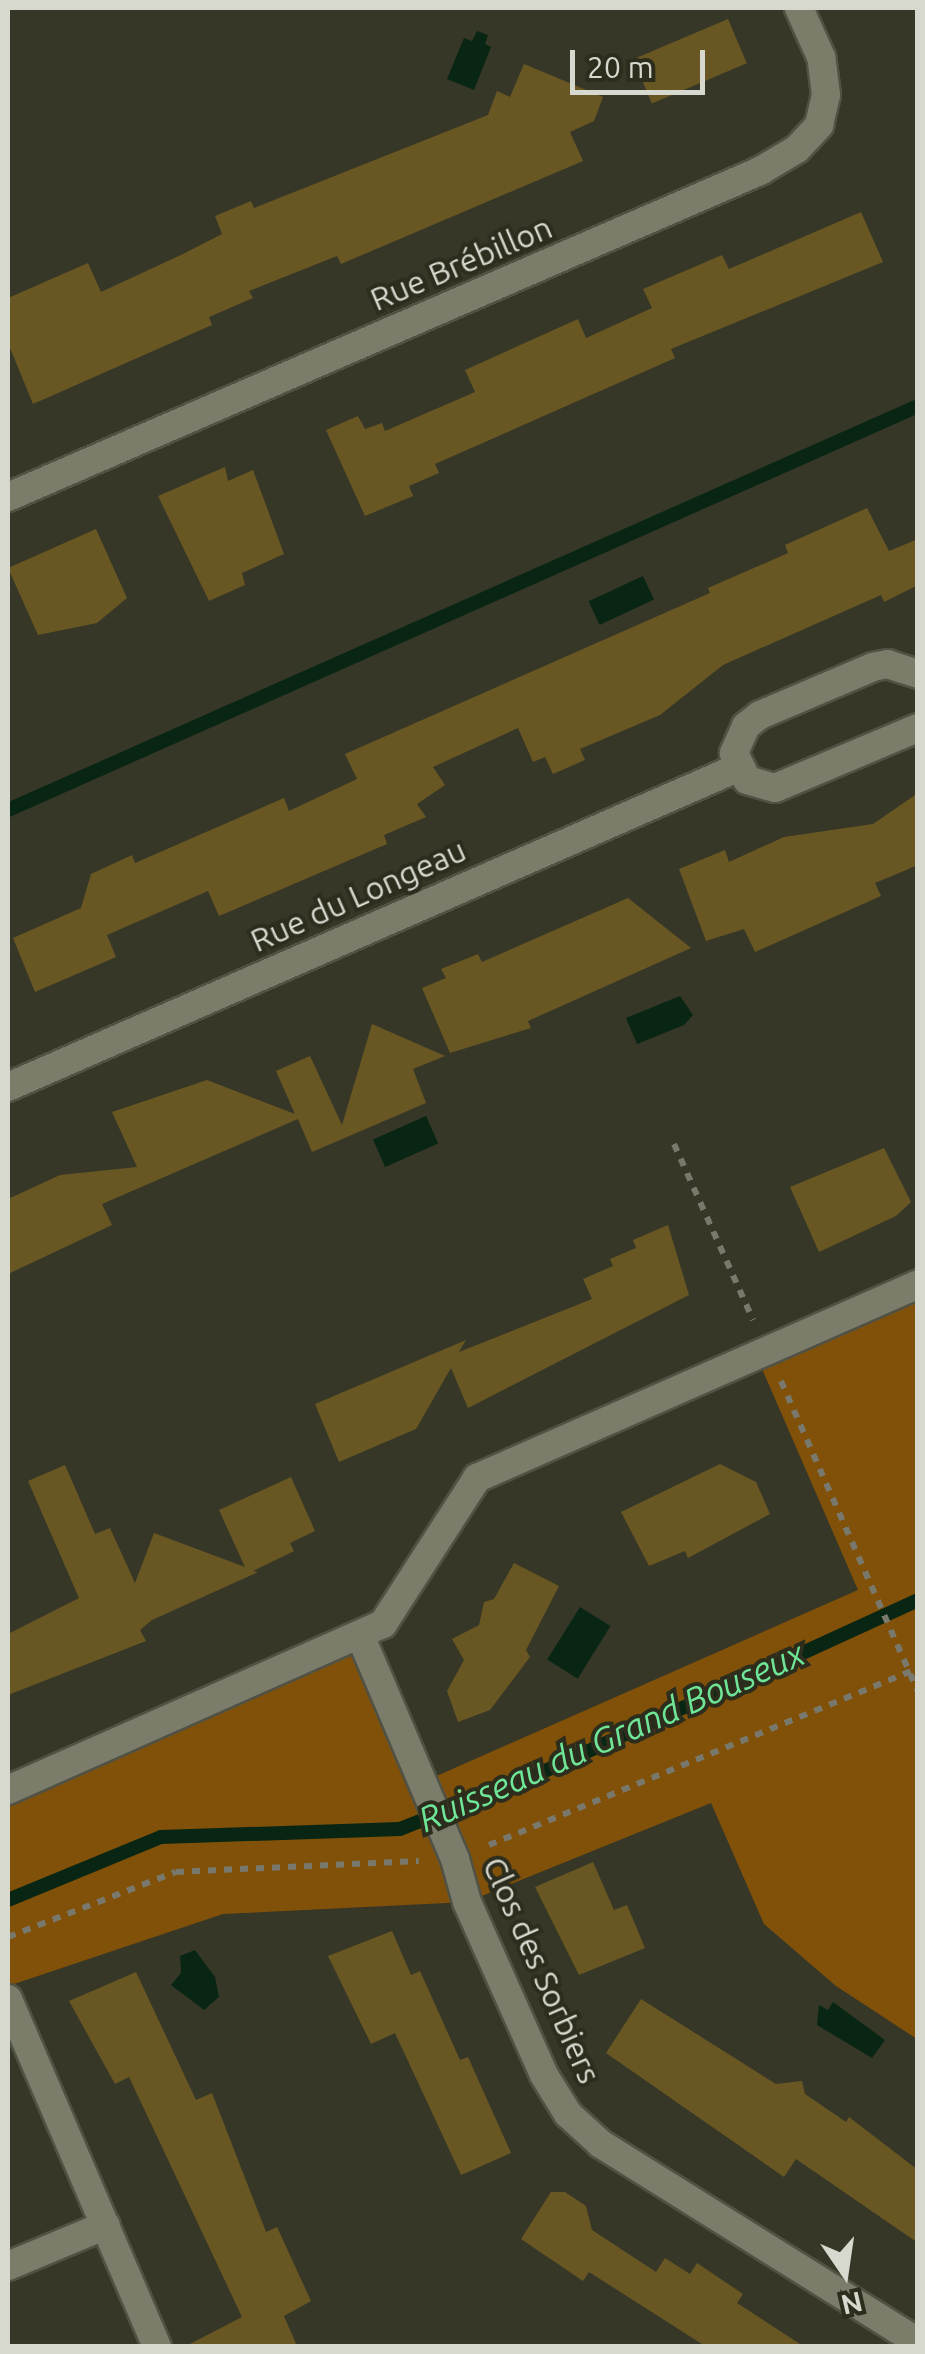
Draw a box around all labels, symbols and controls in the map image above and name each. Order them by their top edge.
scale bar [575,30,710,92]
text: 20 m [587,50,654,84]
street label: Rue Brébillon [364,208,558,318]
street label: Rue du Longeau [244,830,472,960]
water label: Ruisseau du Grand Bouseux [411,1632,811,1840]
street label: Clos des Sorbiers [475,1851,609,2089]
north arrow [795,2224,895,2324]
text: N [838,2286,866,2321]

